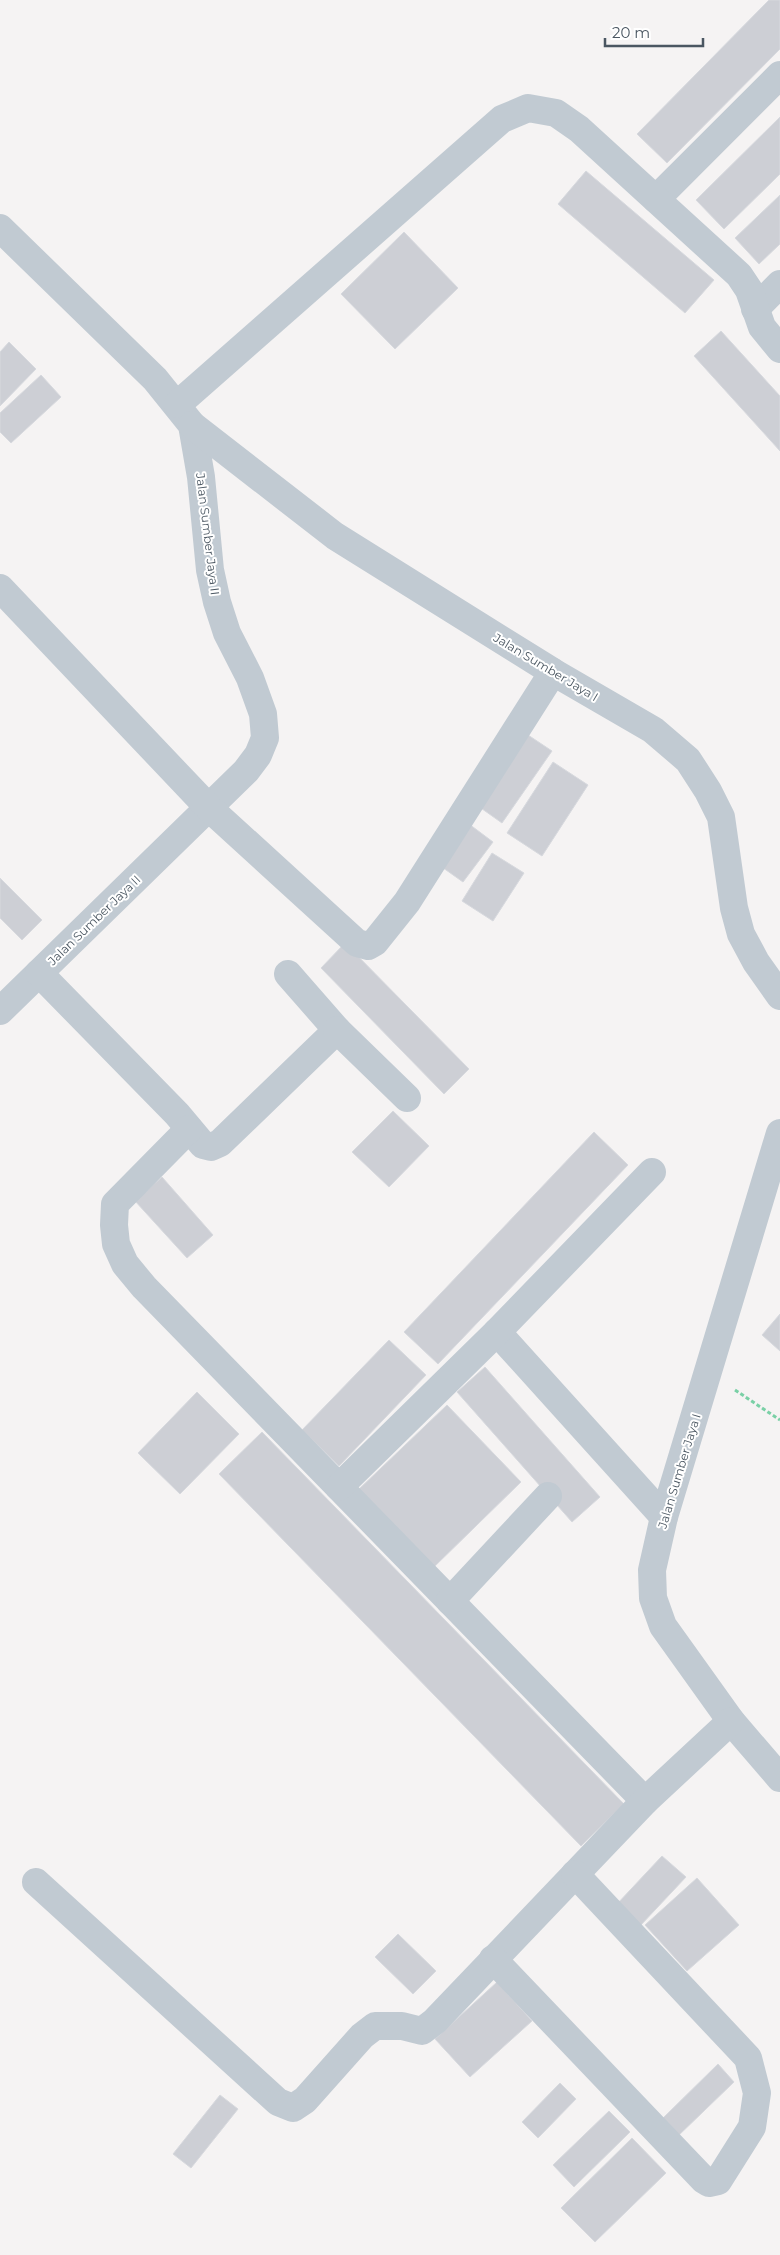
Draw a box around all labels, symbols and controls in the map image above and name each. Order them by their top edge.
scale bar [605,15,702,47]
text: 20 m [612,23,650,42]
street label: Jalan Sumber Jaya II [193,471,223,596]
street label: Jalan Sumber Jaya I [490,629,601,704]
street label: Jalan Sumber Jaya II [44,872,143,969]
street label: Jalan Sumber Jaya I [654,1412,704,1531]

